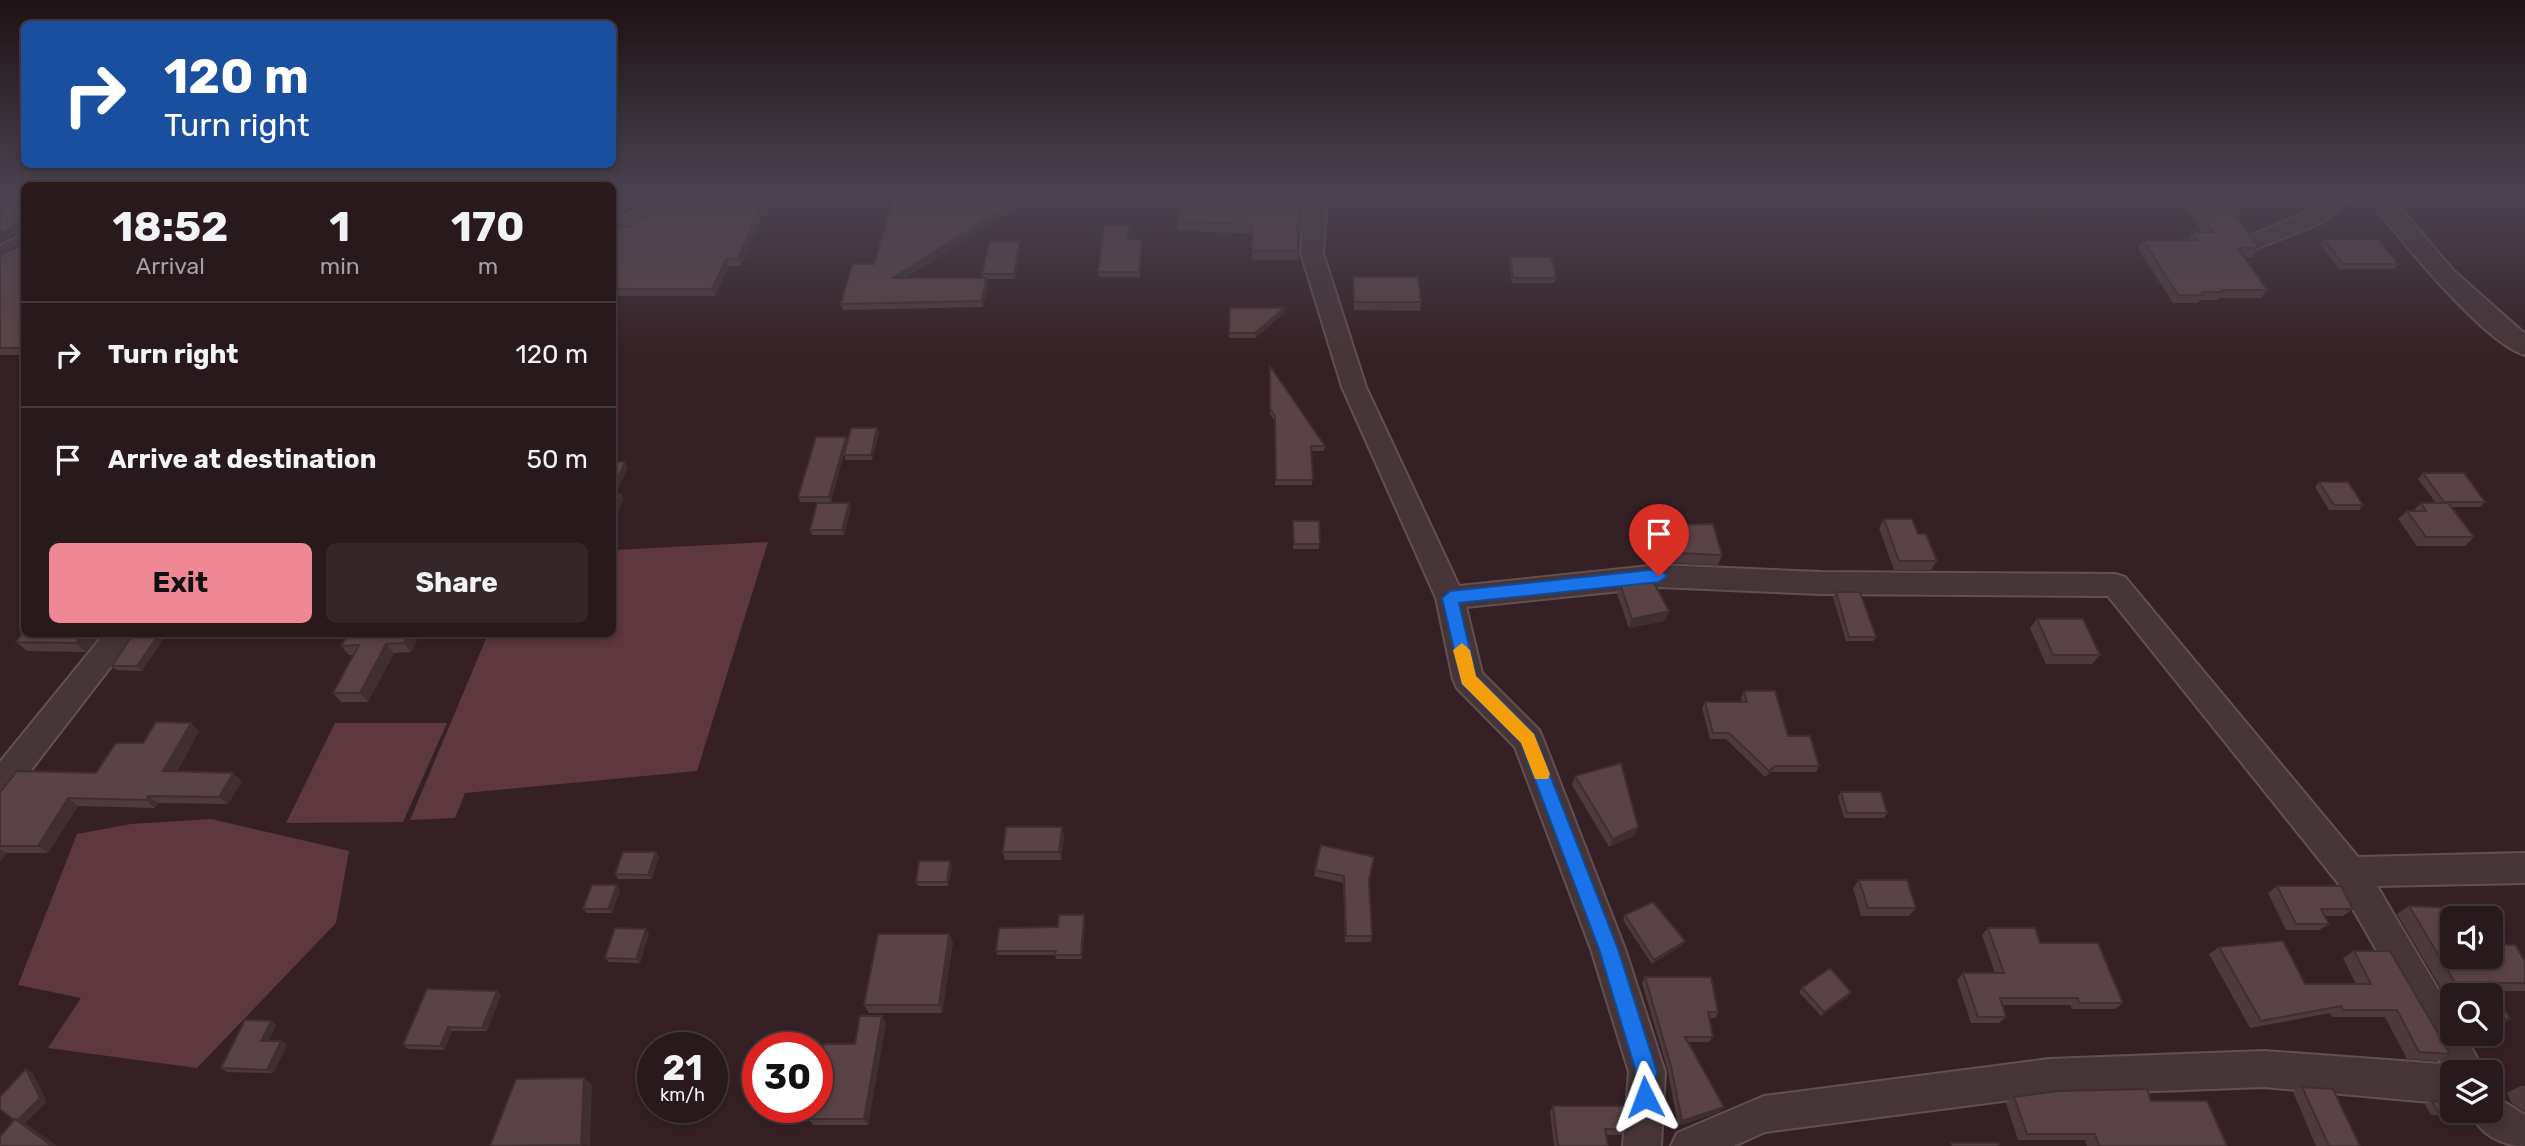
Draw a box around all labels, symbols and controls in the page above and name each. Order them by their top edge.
text: 120 m [164,47,309,105]
icon: right [49,49,140,140]
text: Turn right [164,106,309,144]
text: 18:52 [112,202,228,252]
text: 1 [329,202,350,252]
text: 170 [451,202,525,252]
text: Arrival [136,252,205,280]
text: min [320,252,360,280]
text: m [478,252,498,280]
icon: right [49,336,87,374]
text: Turn right [108,339,238,370]
text: 120 m [516,339,588,370]
icon: arrive [49,441,87,479]
text: Arrive at destination [108,444,376,475]
text: 50 m [527,444,588,475]
pin [1629,504,1689,576]
icon: arrive [1640,515,1678,553]
button: Exit [49,543,312,623]
button: Share [326,543,588,623]
map controls [2440,906,2503,1123]
button: sound [2440,906,2503,969]
button: search [2440,983,2503,1046]
speed limit sign: 30 [742,1032,833,1123]
text: 21 [662,1047,703,1089]
position arrow [1608,1060,1682,1134]
button: layers [2440,1060,2503,1123]
text: km/h [660,1084,705,1106]

